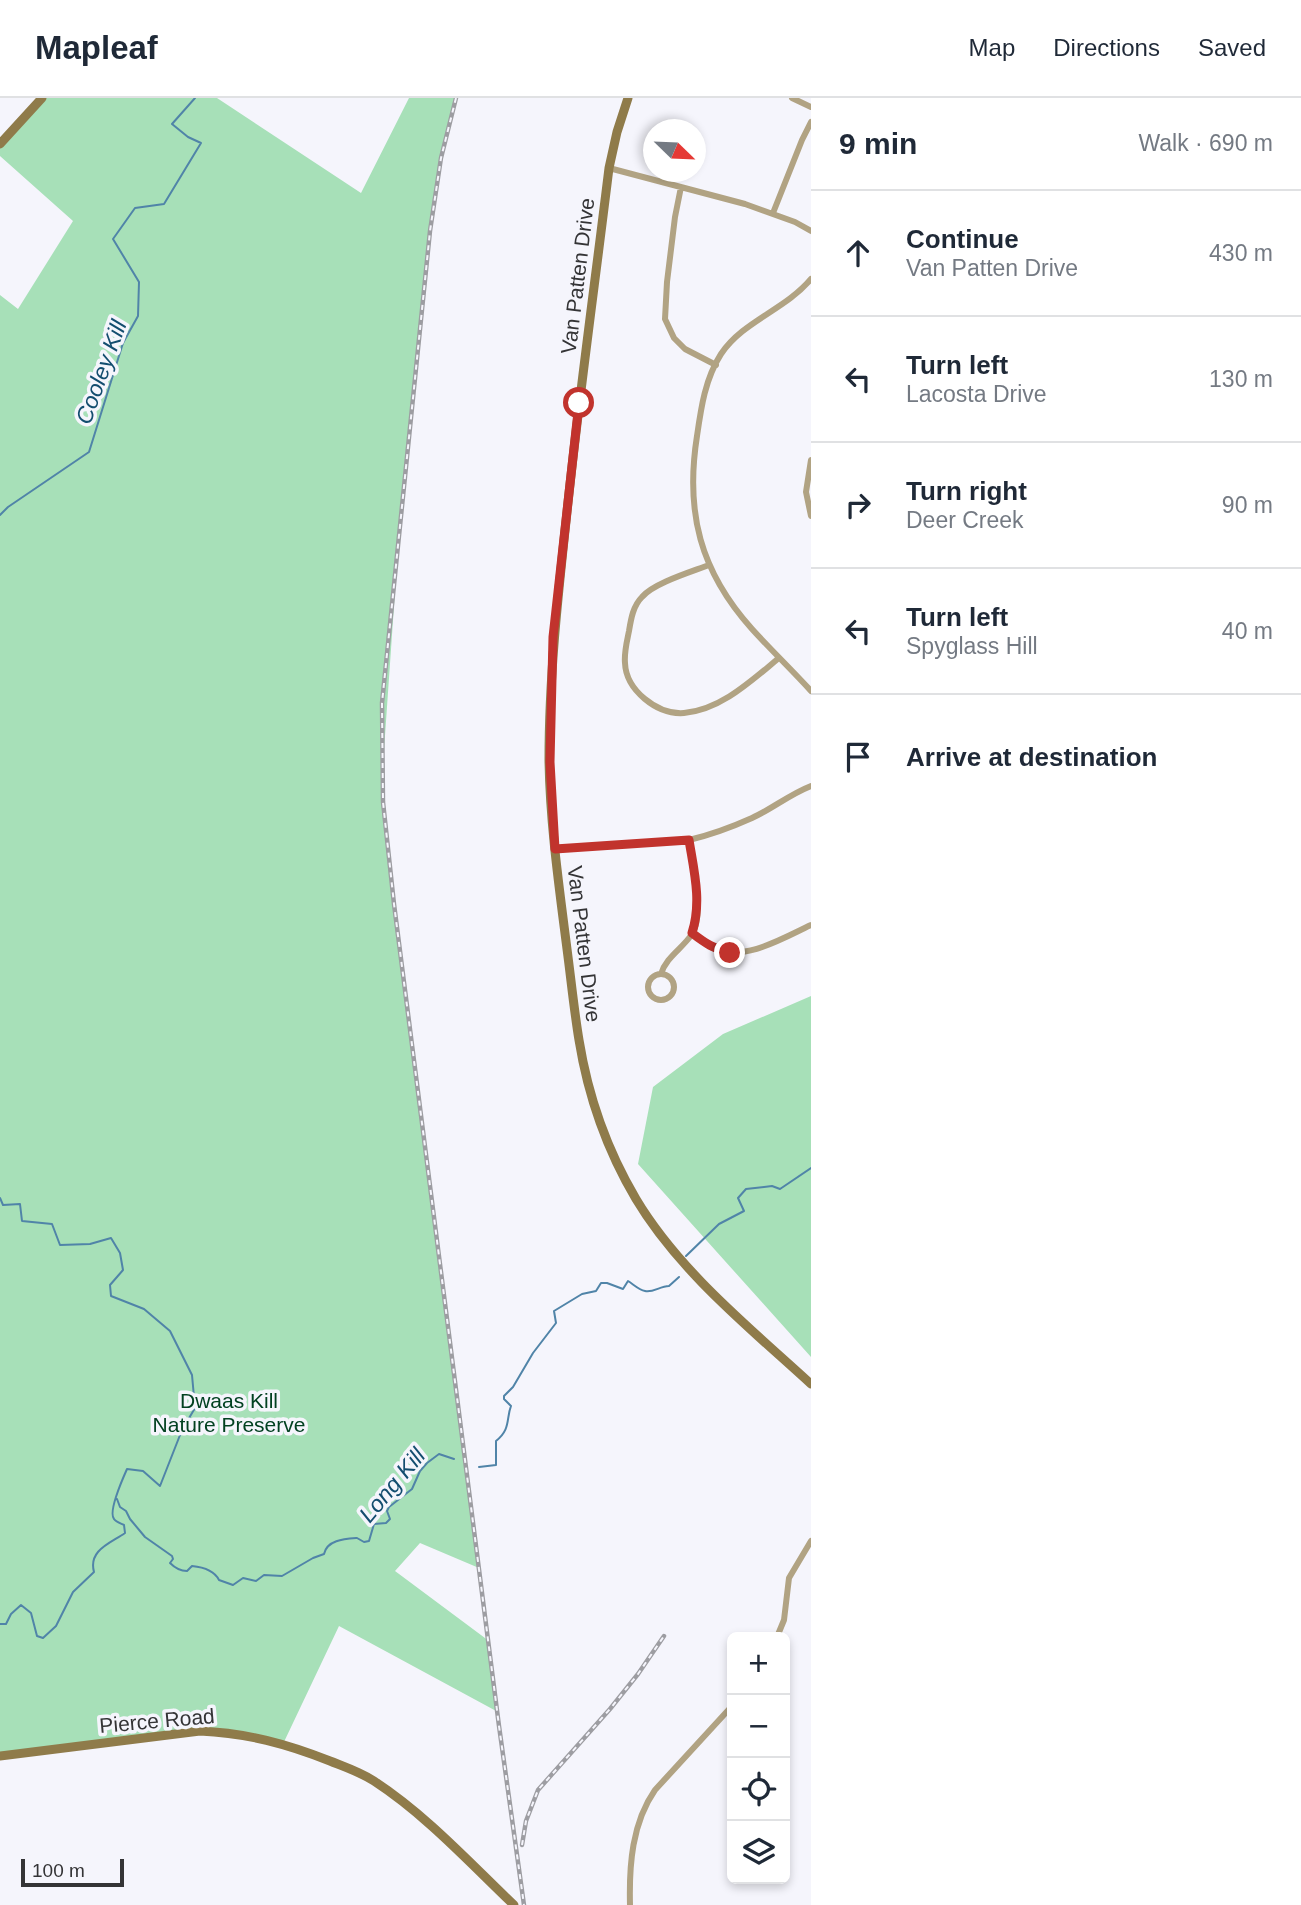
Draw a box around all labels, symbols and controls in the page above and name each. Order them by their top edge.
text: Mapleaf [35,29,158,66]
text: Map [969,34,1015,61]
text: Directions [1053,34,1160,61]
text: Saved [1198,34,1266,61]
north arrow [643,119,706,182]
text: 9 min [839,127,917,160]
text: Walk · 690 m [1138,130,1273,156]
street label: Van Patten Drive [557,197,598,355]
text: Continue [906,224,1019,254]
icon: ahead [839,234,877,272]
text: 430 m [1209,240,1273,266]
text: Van Patten Drive [906,255,1078,281]
water label: Cooley Kill [70,316,132,427]
text: Turn left [906,350,1008,380]
icon: left [839,360,877,398]
text: 130 m [1209,366,1273,392]
text: Lacosta Drive [906,381,1047,407]
route start [563,387,594,418]
text: Turn right [906,476,1027,506]
icon: right [839,486,877,524]
text: 90 m [1222,492,1273,518]
text: Deer Creek [906,507,1024,533]
text: Turn left [906,602,1008,632]
icon: left [839,612,877,650]
text: 40 m [1222,618,1273,644]
text: Spyglass Hill [906,633,1038,659]
icon: arrive [839,738,877,776]
text: Arrive at destination [906,742,1157,772]
street label: Van Patten Drive [564,865,605,1023]
route end [714,937,745,968]
park label: Dwaas Kill Nature Preserve [153,1389,305,1436]
water label: Long Kill [354,1442,431,1527]
map controls [727,1632,790,1884]
button: + [727,1632,790,1695]
button: − [727,1695,790,1758]
street label: Pierce Road [98,1704,216,1737]
button: locate [727,1758,790,1821]
button: layers [727,1821,790,1884]
scale bar [21,1856,124,1888]
text: 100 m [32,1860,85,1881]

